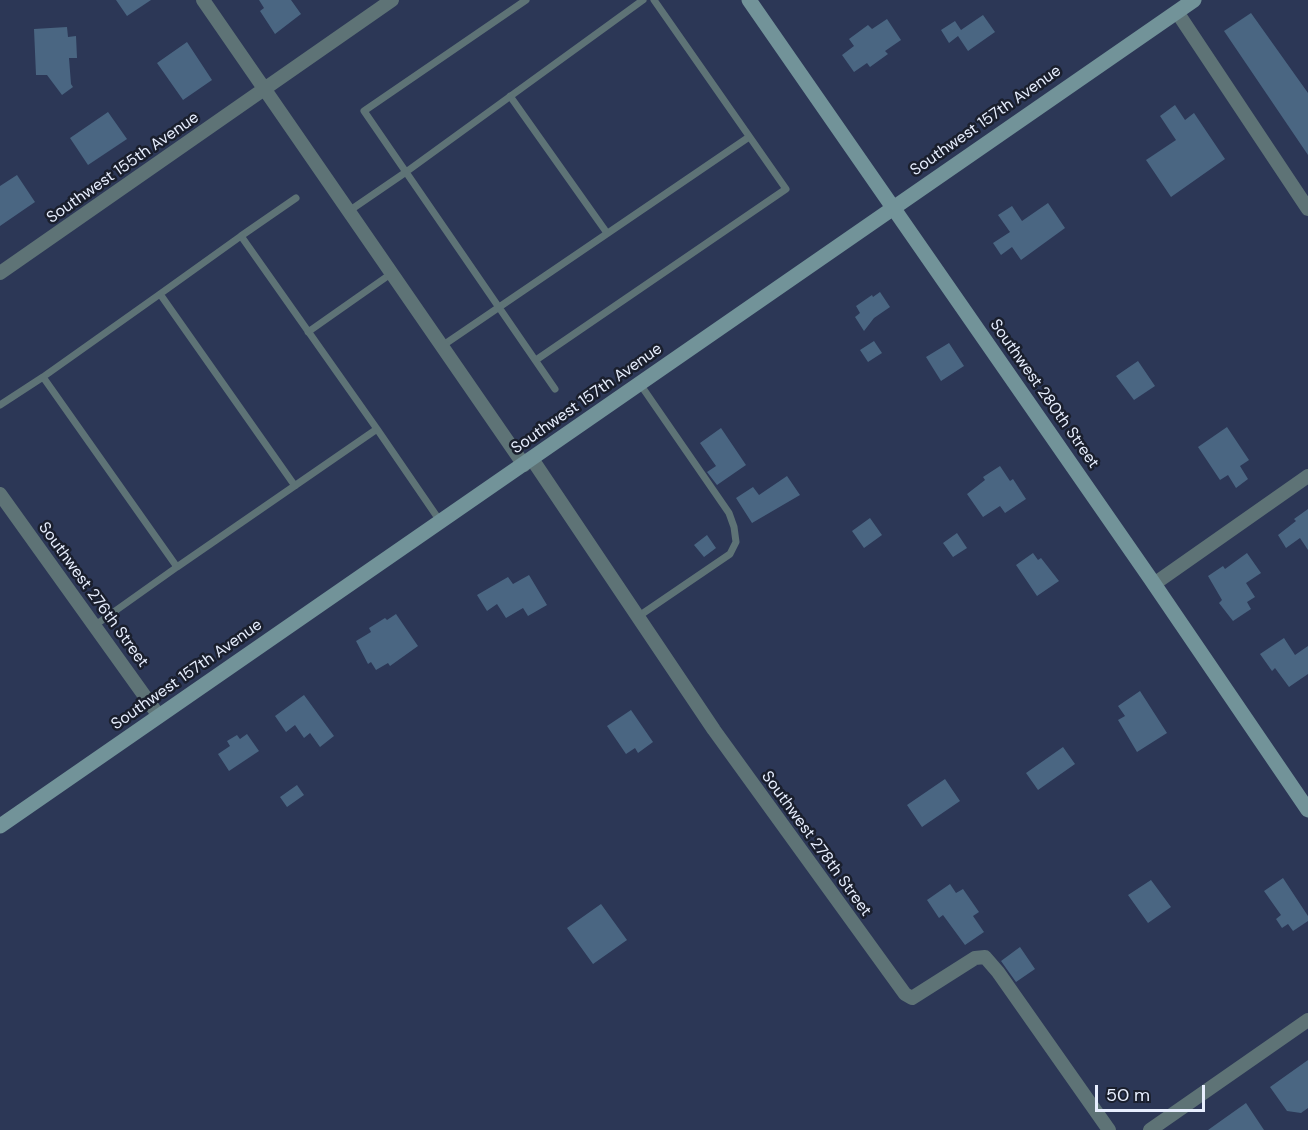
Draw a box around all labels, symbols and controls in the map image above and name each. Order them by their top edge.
street label: Southwest 157th Avenue [907,62,1065,180]
street label: Southwest 155th Avenue [43,108,203,228]
street label: Southwest 280th Street [985,316,1103,472]
street label: Southwest 157th Avenue [508,340,666,458]
street label: Southwest 276th Street [34,519,152,671]
street label: Southwest 157th Avenue [108,616,266,734]
street label: Southwest 278th Street [757,768,875,920]
scale bar [1098,1073,1208,1111]
text: 50 m [1106,1083,1150,1107]

